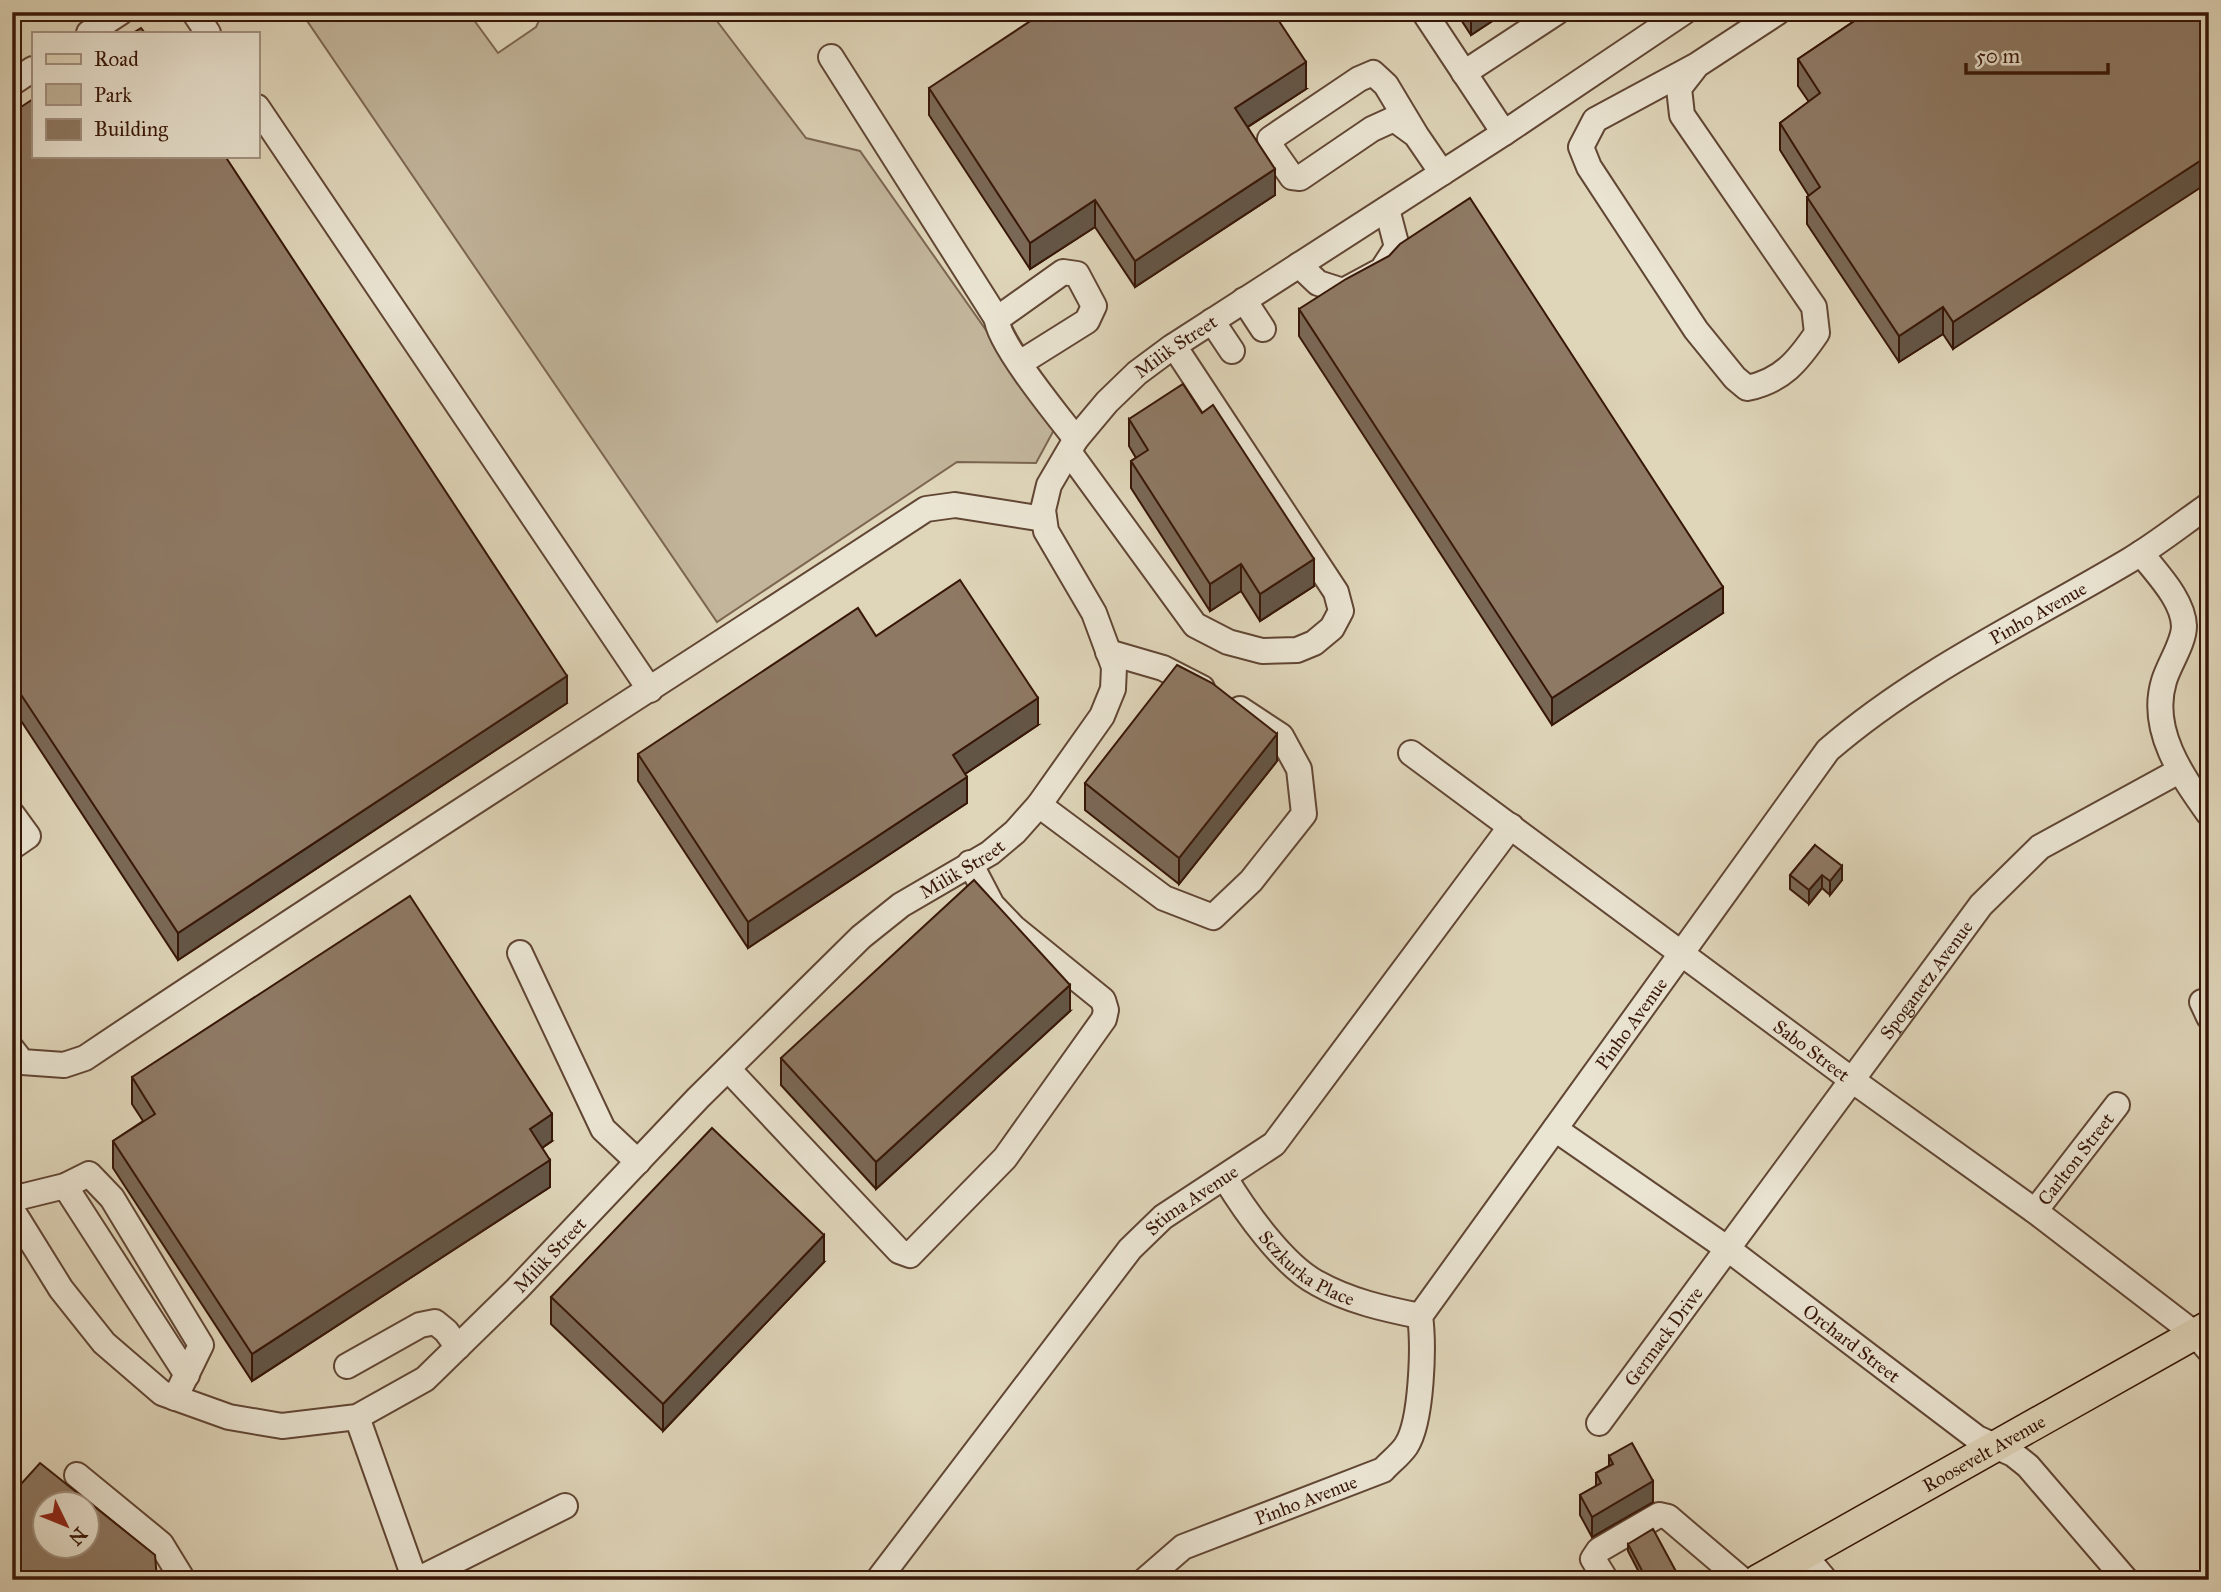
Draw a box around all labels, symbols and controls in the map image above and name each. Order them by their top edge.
legend [32,32,259,158]
scale bar [1966,32,2107,76]
text: 50 m [1976,43,2021,69]
text: Road [94,46,139,72]
text: Park [94,82,132,108]
text: Building [94,116,168,142]
street label: Milik Street [1130,310,1221,383]
street label: Pinho Avenue [1985,576,2090,649]
street label: Milik Street [915,834,1009,903]
street label: Spoganetz Avenue [1875,916,1977,1044]
street label: Pinho Avenue [1590,973,1672,1074]
street label: Sabo Street [1769,1014,1855,1086]
street label: Carlton Street [2032,1108,2119,1210]
street label: Stima Avenue [1140,1160,1242,1240]
street label: Milik Street [508,1212,591,1297]
street label: Sczkurka Place [1254,1225,1358,1310]
street label: Germack Drive [1619,1282,1707,1390]
street label: Orchard Street [1799,1299,1905,1387]
street label: Roosevelt Avenue [1918,1409,2049,1497]
street label: Pinho Avenue [1251,1470,1360,1530]
north arrow [32,1490,102,1560]
text: N [64,1523,92,1550]

